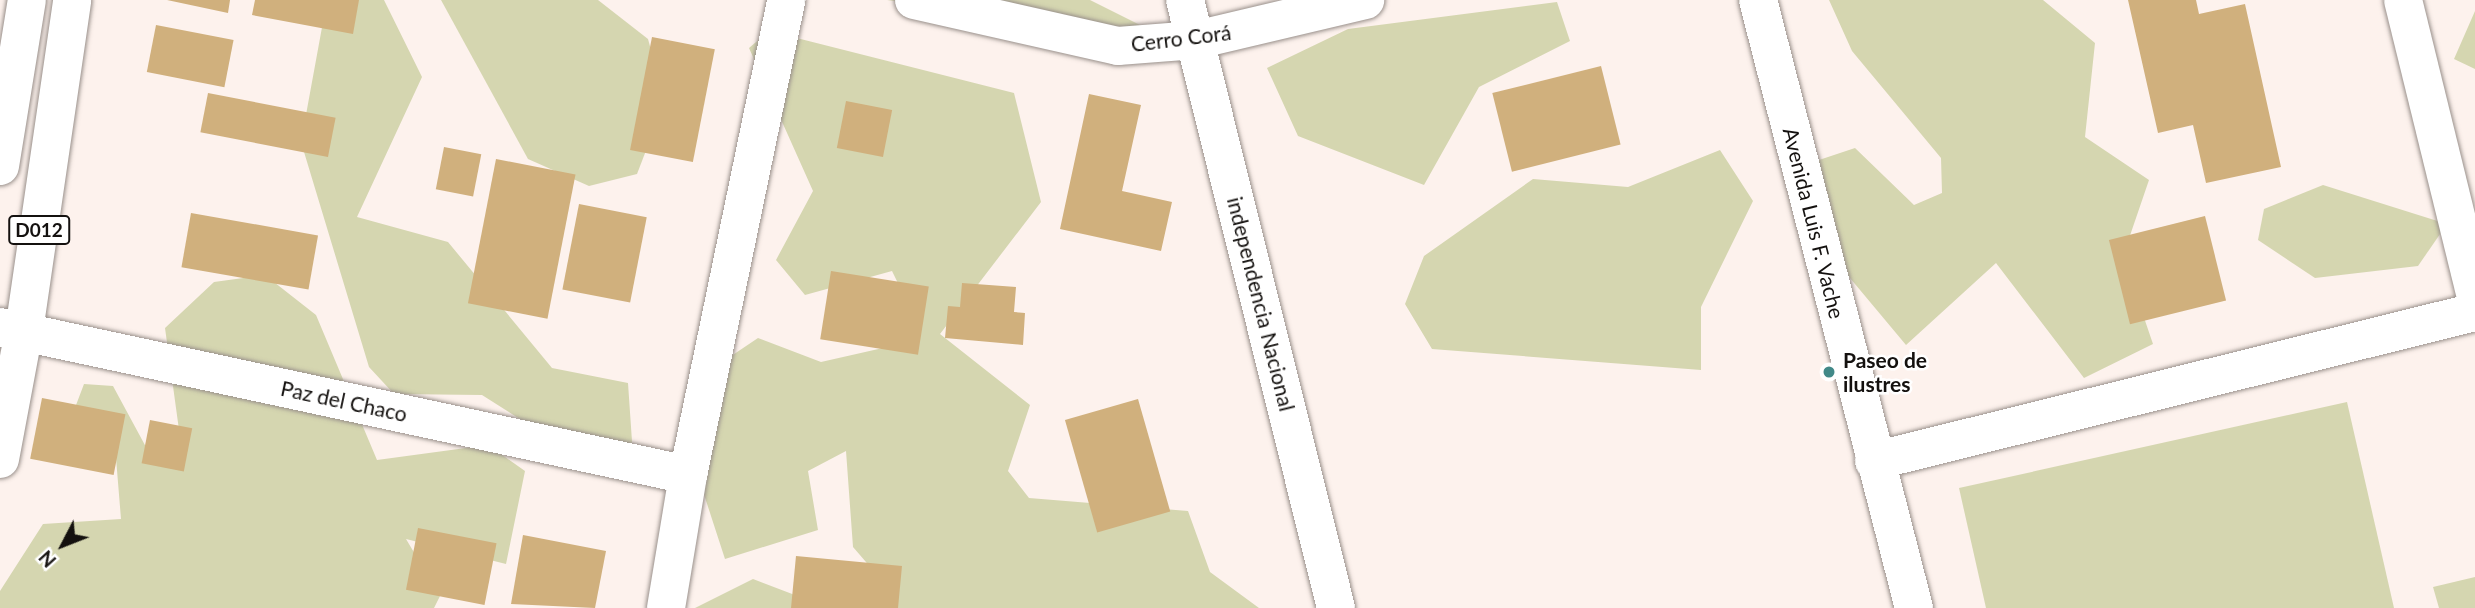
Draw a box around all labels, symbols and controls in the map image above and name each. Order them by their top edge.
street label: Cerro Corá [1129,19,1233,57]
street label: Avenida Luis F. Vache [1778,124,1850,322]
street label: independencia Nacional [1222,194,1300,414]
road number: D012 [7,214,70,246]
place label: Paseo de ilustres [1843,347,1927,397]
marker: Paseo de ilustres [1821,364,1837,380]
street label: Paz del Chaco [278,375,410,427]
north arrow [28,510,98,580]
text: N [34,546,60,573]

